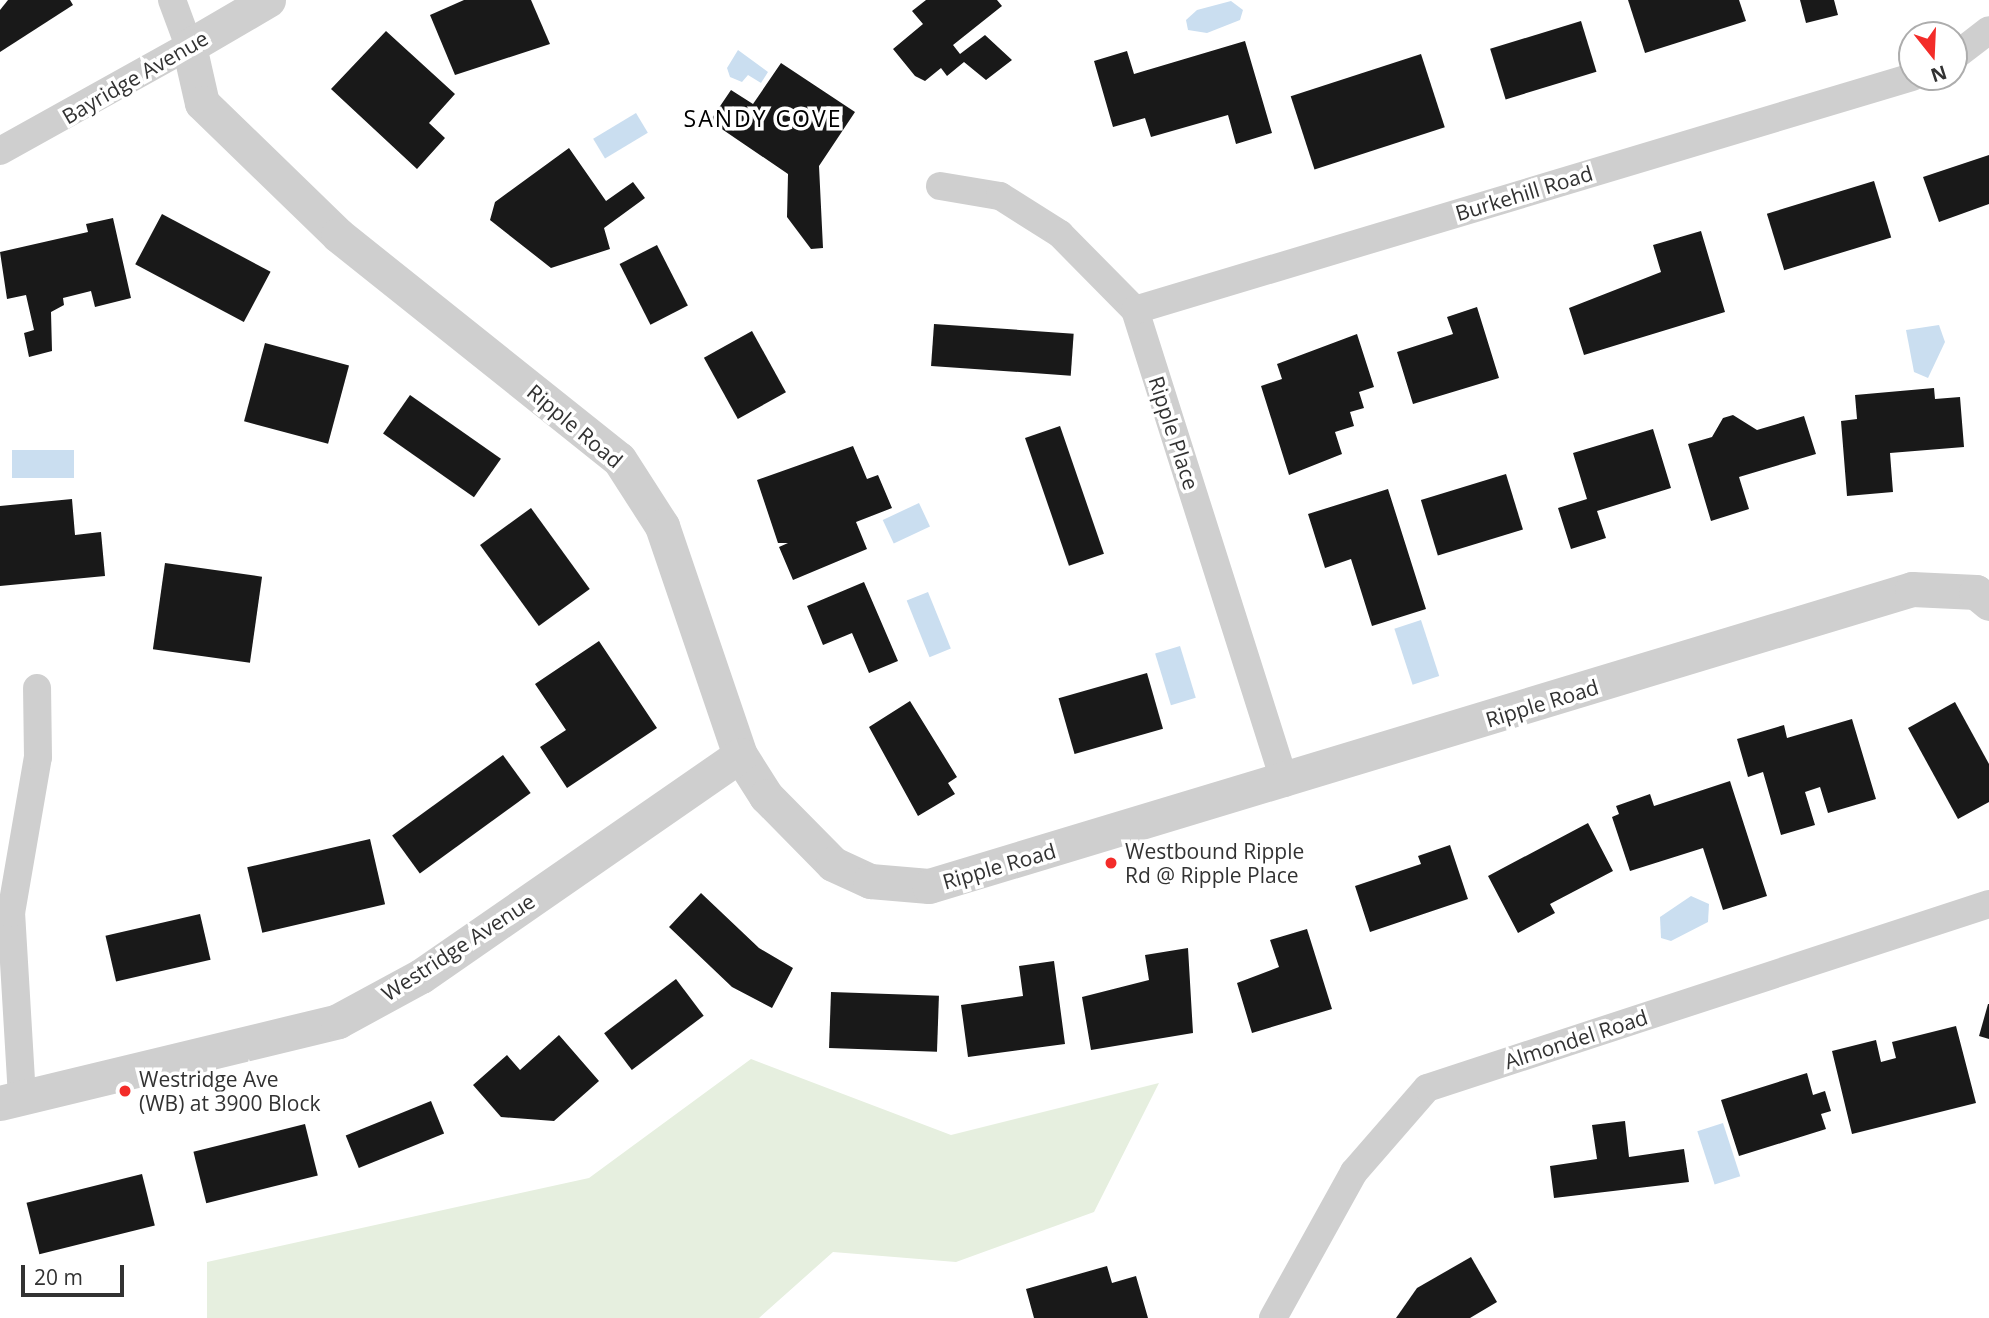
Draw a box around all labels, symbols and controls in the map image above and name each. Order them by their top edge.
north arrow [1898,21,1968,91]
street label: Bayridge Avenue [58,25,212,129]
text: N [1928,59,1950,89]
district label: SANDY COVE [685,104,841,132]
street label: Burkehill Road [1452,160,1596,226]
street label: Ripple Place [1144,373,1204,493]
street label: Ripple Road [522,379,628,473]
street label: Ripple Road [1483,674,1601,732]
street label: Ripple Road [939,838,1059,894]
place label: Westbound Ripple Rd @ Ripple Place [1125,838,1304,888]
marker: Westbound Ripple Rd @ Ripple Place [1103,855,1119,871]
street label: Westridge Avenue [377,888,539,1006]
street label: Almondel Road [1501,1004,1651,1074]
place label: Westridge Ave (WB) at 3900 Block [139,1066,320,1116]
marker: Westridge Ave (WB) at 3900 Block [117,1083,133,1099]
scale bar [24,1252,128,1296]
text: 20 m [34,1263,83,1291]

